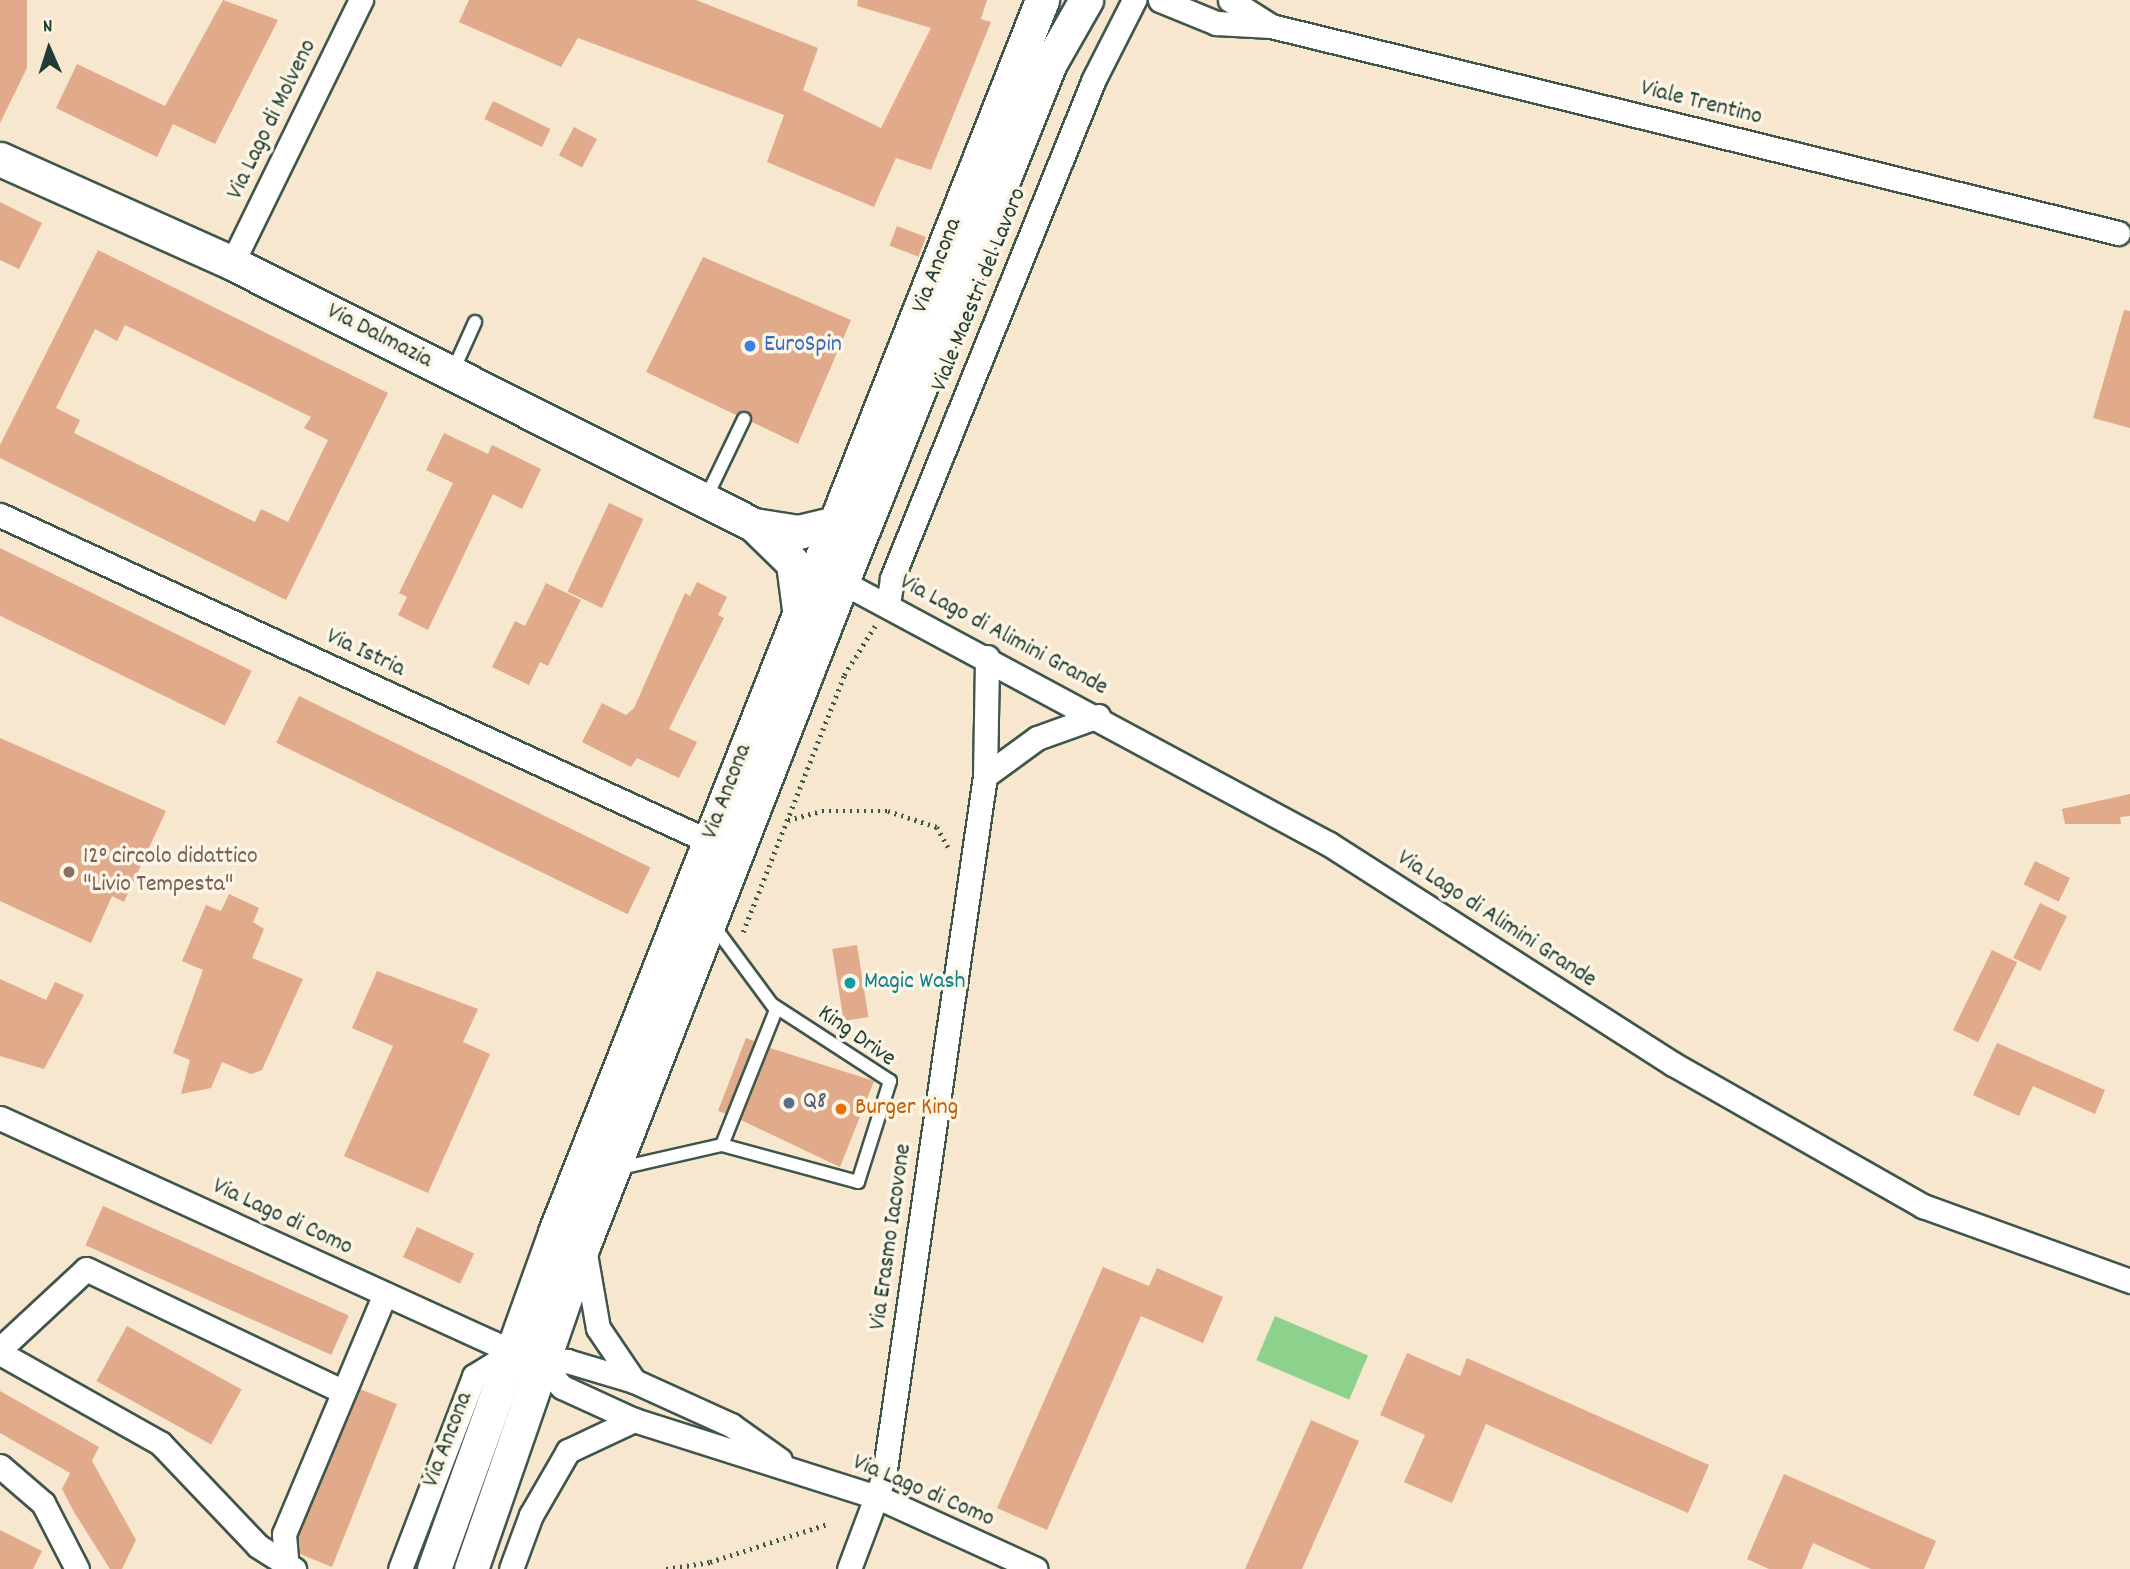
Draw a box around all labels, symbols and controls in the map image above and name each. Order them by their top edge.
north arrow [14,14,84,84]
text: N [42,14,53,41]
street label: Via Lago di Molveno [222,35,324,205]
street label: Viale Trentino [1637,75,1765,133]
street label: Viale Maestri del Lavoro [926,184,1034,396]
street label: Via Ancona [907,214,969,318]
street label: Via Dalmazia [321,298,437,376]
place label: EuroSpin [764,332,842,360]
marker: EuroSpin [742,338,758,354]
street label: Via Lago di Alimini Grande [894,569,1112,703]
street label: Via Istria [321,623,409,685]
street label: Via Ancona [697,740,759,844]
place label: 12° circolo didattico "Livio Tempesta" [83,844,258,900]
street label: Via Lago di Alimini Grande [1391,845,1601,995]
marker: 12° circolo didattico "Livio Tempesta" [61,864,77,880]
place label: Magic Wash [864,969,965,997]
marker: Magic Wash [842,975,858,991]
street label: King Drive [811,1000,901,1074]
place label: Q8 [803,1089,827,1117]
marker: Q8 [781,1095,797,1111]
place label: Burger King [855,1095,958,1123]
marker: Burger King [833,1101,849,1117]
street label: Via Erasmo Iacovone [865,1142,919,1332]
street label: Via Lago di Como [207,1173,357,1263]
street label: Via Ancona [418,1388,480,1492]
street label: Via Lago di Como [848,1449,998,1535]

